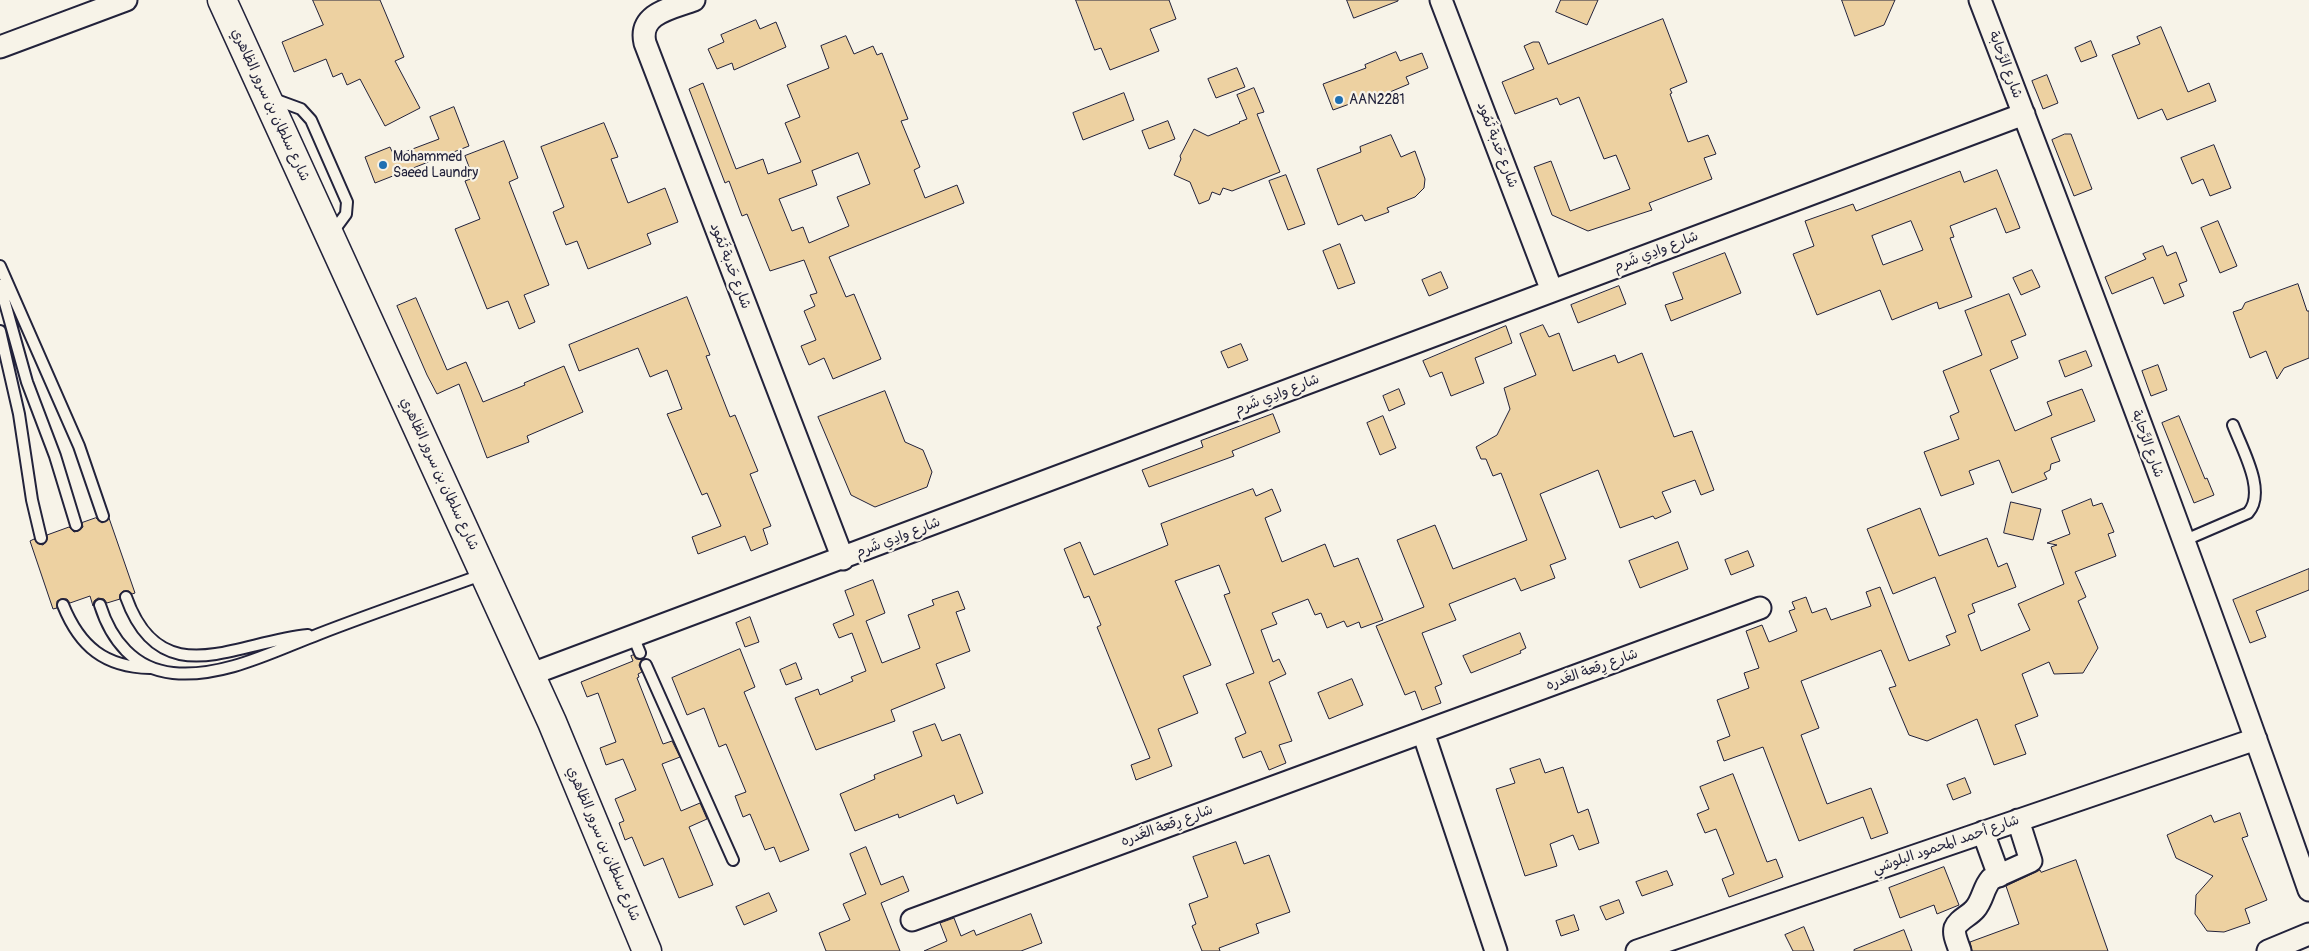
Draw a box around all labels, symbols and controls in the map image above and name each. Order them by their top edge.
street label: شارع سلطان بن سرور الظاهري [227,26,313,184]
street label: شارع الرَّحابة [1985,29,2025,101]
place label: AAN2281 [1349,92,1405,108]
marker: AAN2281 [1333,94,1345,106]
street label: شارع حَدبة ثَمُود [1473,100,1521,190]
place label: Mohammed Saeed Laundry [393,149,478,182]
marker: Mohammed Saeed Laundry [377,159,389,171]
street label: شارع حَدبة ثَمُود [706,221,754,311]
street label: شارع وادِي شَرم [1611,228,1701,276]
street label: شارع وادِي شَرم [1232,371,1322,419]
street label: شارع سلطان بن سرور الظاهري [396,395,482,553]
street label: شارع الرَّحابة [2127,408,2167,480]
street label: شارع وادِي شَرم [853,514,943,562]
street label: شارع رِقعة الغَدره [1544,646,1640,694]
street label: شارع سلطان بن سرور الظاهري [563,764,643,924]
street label: شارع رِقعة الغَدره [1119,802,1215,850]
street label: شارع أحمد المحمود البلوشي [1870,812,2022,878]

